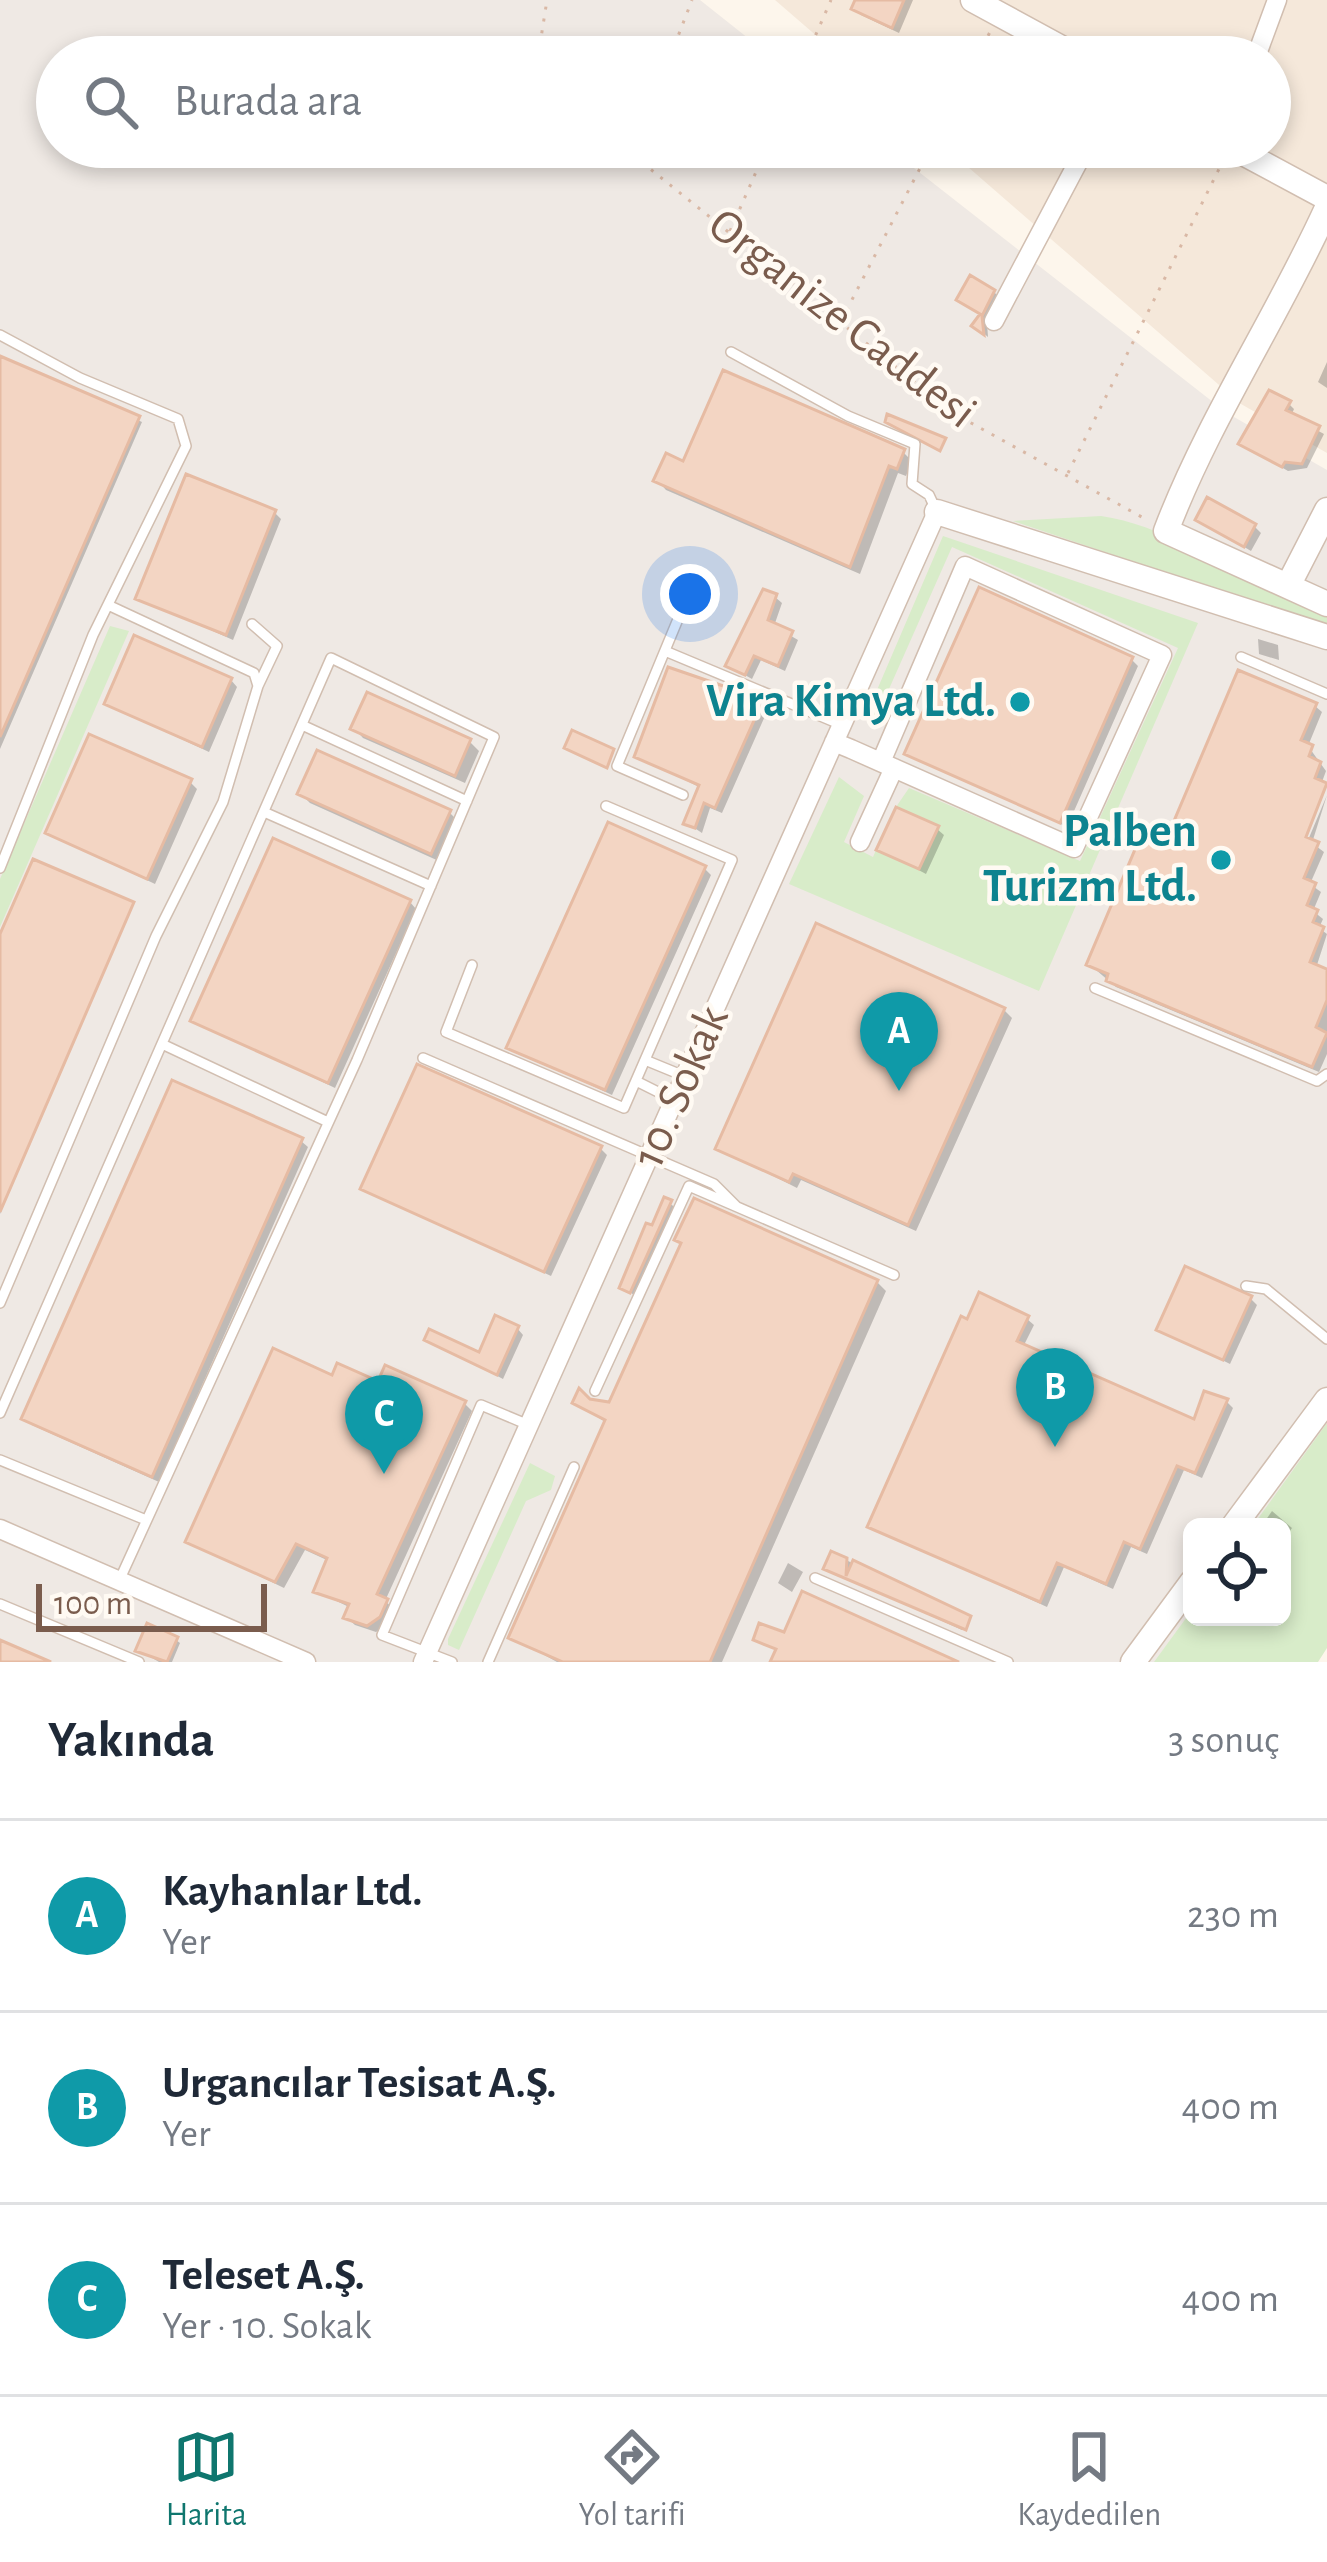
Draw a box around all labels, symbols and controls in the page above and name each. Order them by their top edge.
search box [36,36,1291,168]
icon: search [78,69,144,135]
text: Burada ara [174,79,362,124]
street label: Organize Caddesi [699,200,985,438]
your location [660,564,720,624]
place label: Vira Kimya Ltd. [706,678,996,726]
marker: Vira Kimya Ltd. [1007,689,1033,715]
place label: Palben Turizm Ltd. [983,808,1197,911]
marker: Palben Turizm Ltd. [1208,847,1234,873]
pin: A [860,992,938,1091]
street label: 10. Sokak [624,999,738,1175]
pin: B [1016,1348,1094,1447]
pin: C [345,1375,423,1474]
map controls [1183,1518,1291,1626]
button: locate [1183,1518,1291,1626]
scale bar [36,1578,267,1631]
text: 100 m [54,1588,132,1621]
text: Yakında [48,1715,214,1766]
text: 3 sonuç [1168,1721,1279,1760]
text: Kayhanlar Ltd. [162,1869,422,1914]
text: A [75,1896,99,1935]
text: 230 m [1187,1896,1279,1935]
text: Yer [162,1923,211,1962]
text: Urgancılar Tesisat A.Ş. [162,2061,557,2106]
text: B [76,2088,98,2127]
text: 400 m [1181,2088,1279,2127]
text: Yer [162,2115,211,2154]
text: Teleset A.Ş. [162,2253,365,2298]
text: C [77,2280,97,2319]
text: 400 m [1181,2280,1279,2319]
text: Yer · 10. Sokak [162,2307,371,2346]
tab: Harita [166,2424,247,2536]
tab: Yol tarifi [579,2424,686,2536]
tab: Kaydedilen [1017,2424,1161,2536]

